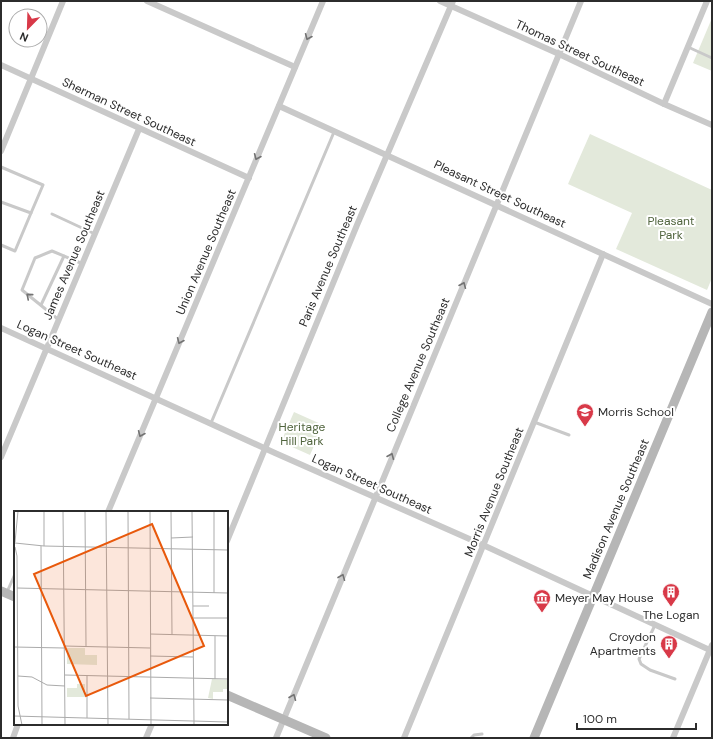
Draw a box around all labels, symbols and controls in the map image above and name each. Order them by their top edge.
north arrow [8,8,48,48]
street label: Thomas Street Southeast [513,16,647,90]
text: N [18,29,31,45]
one-way arrow [304,33,312,40]
street label: Sherman Street Southeast [59,74,199,150]
one-way arrow [254,153,262,160]
street label: Pleasant Street Southeast [431,156,569,232]
street label: Union Avenue Southeast [172,186,240,317]
street label: James Avenue Southeast [39,187,109,322]
street label: Paris Avenue Southeast [295,203,361,329]
park label: Pleasant Park [647,213,695,243]
one-way arrow [458,281,466,289]
one-way arrow [26,293,33,300]
street label: College Avenue Southeast [382,295,454,435]
street label: Logan Street Southeast [14,316,140,384]
one-way arrow [177,338,185,345]
school or university icon: Morris School [575,402,595,427]
place label: Morris School [598,404,674,420]
park label: Heritage Hill Park [279,419,326,449]
street label: Morris Avenue Southeast [461,425,527,559]
one-way arrow [138,430,146,437]
street label: Madison Avenue Southeast [579,436,653,581]
street label: Logan Street Southeast [309,450,435,518]
one-way arrow [387,453,395,460]
inset map [14,511,228,725]
one-way arrow [337,573,345,581]
building icon: The Logan [661,582,681,607]
museum icon: Meyer May House [532,588,552,613]
place label: Meyer May House [555,590,654,606]
place label: The Logan [643,607,699,623]
place label: Croydon Apartments [590,629,656,659]
building icon: Croydon Apartments [659,634,679,659]
one-way arrow [288,693,296,701]
scale bar [577,705,696,731]
text: 100 m [583,711,617,727]

